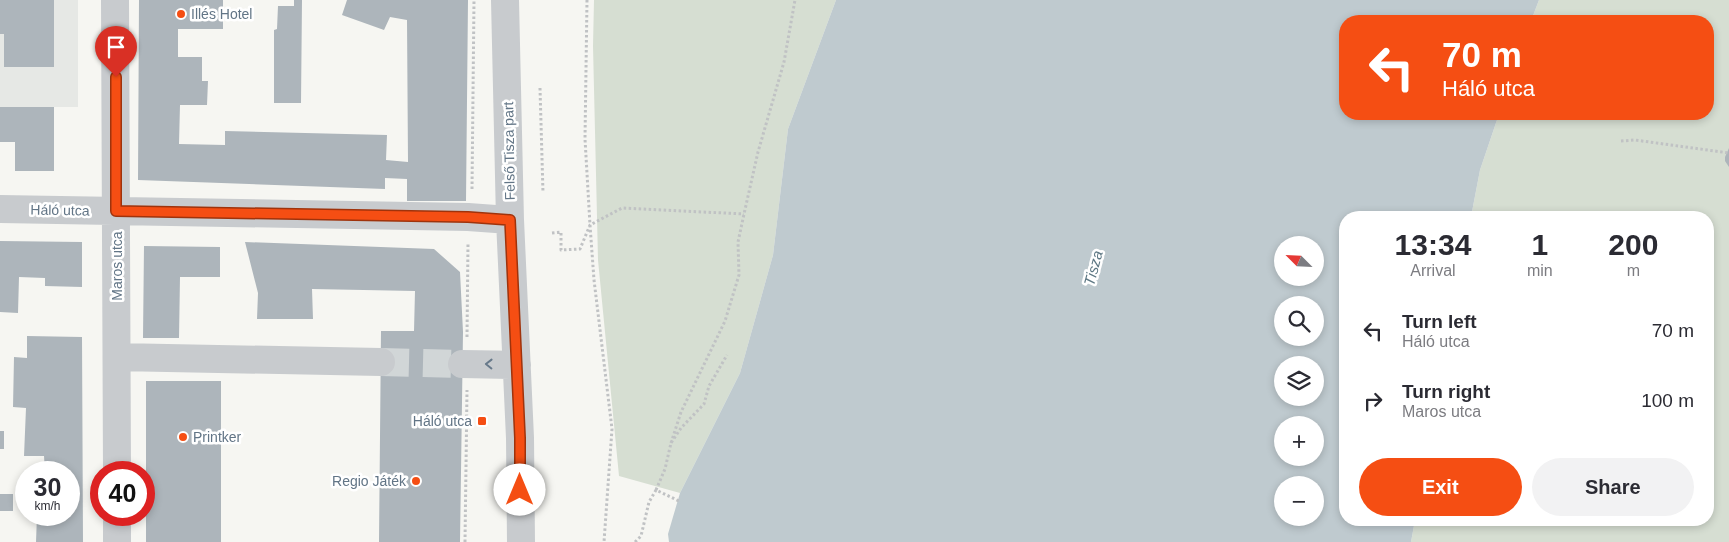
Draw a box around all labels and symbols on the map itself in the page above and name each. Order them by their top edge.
place label: Illés Hotel [191,6,252,22]
marker: Illés Hotel [175,8,187,20]
pin [95,26,137,77]
street label: Felső Tisza part [500,101,518,201]
street label: Háló utca [30,201,90,219]
street label: Maros utca [109,231,125,301]
north arrow [1274,236,1324,286]
water label: Tisza [1080,249,1106,287]
one-way arrow [485,359,493,369]
place label: Háló utca [413,413,472,429]
marker: Háló utca [476,415,488,427]
place label: Printker [193,429,242,445]
marker: Printker [177,431,189,443]
speed limit sign: 40 [90,461,155,526]
position arrow [493,463,545,515]
place label: Regio Játék [332,473,407,489]
marker: Regio Játék [410,475,422,487]

